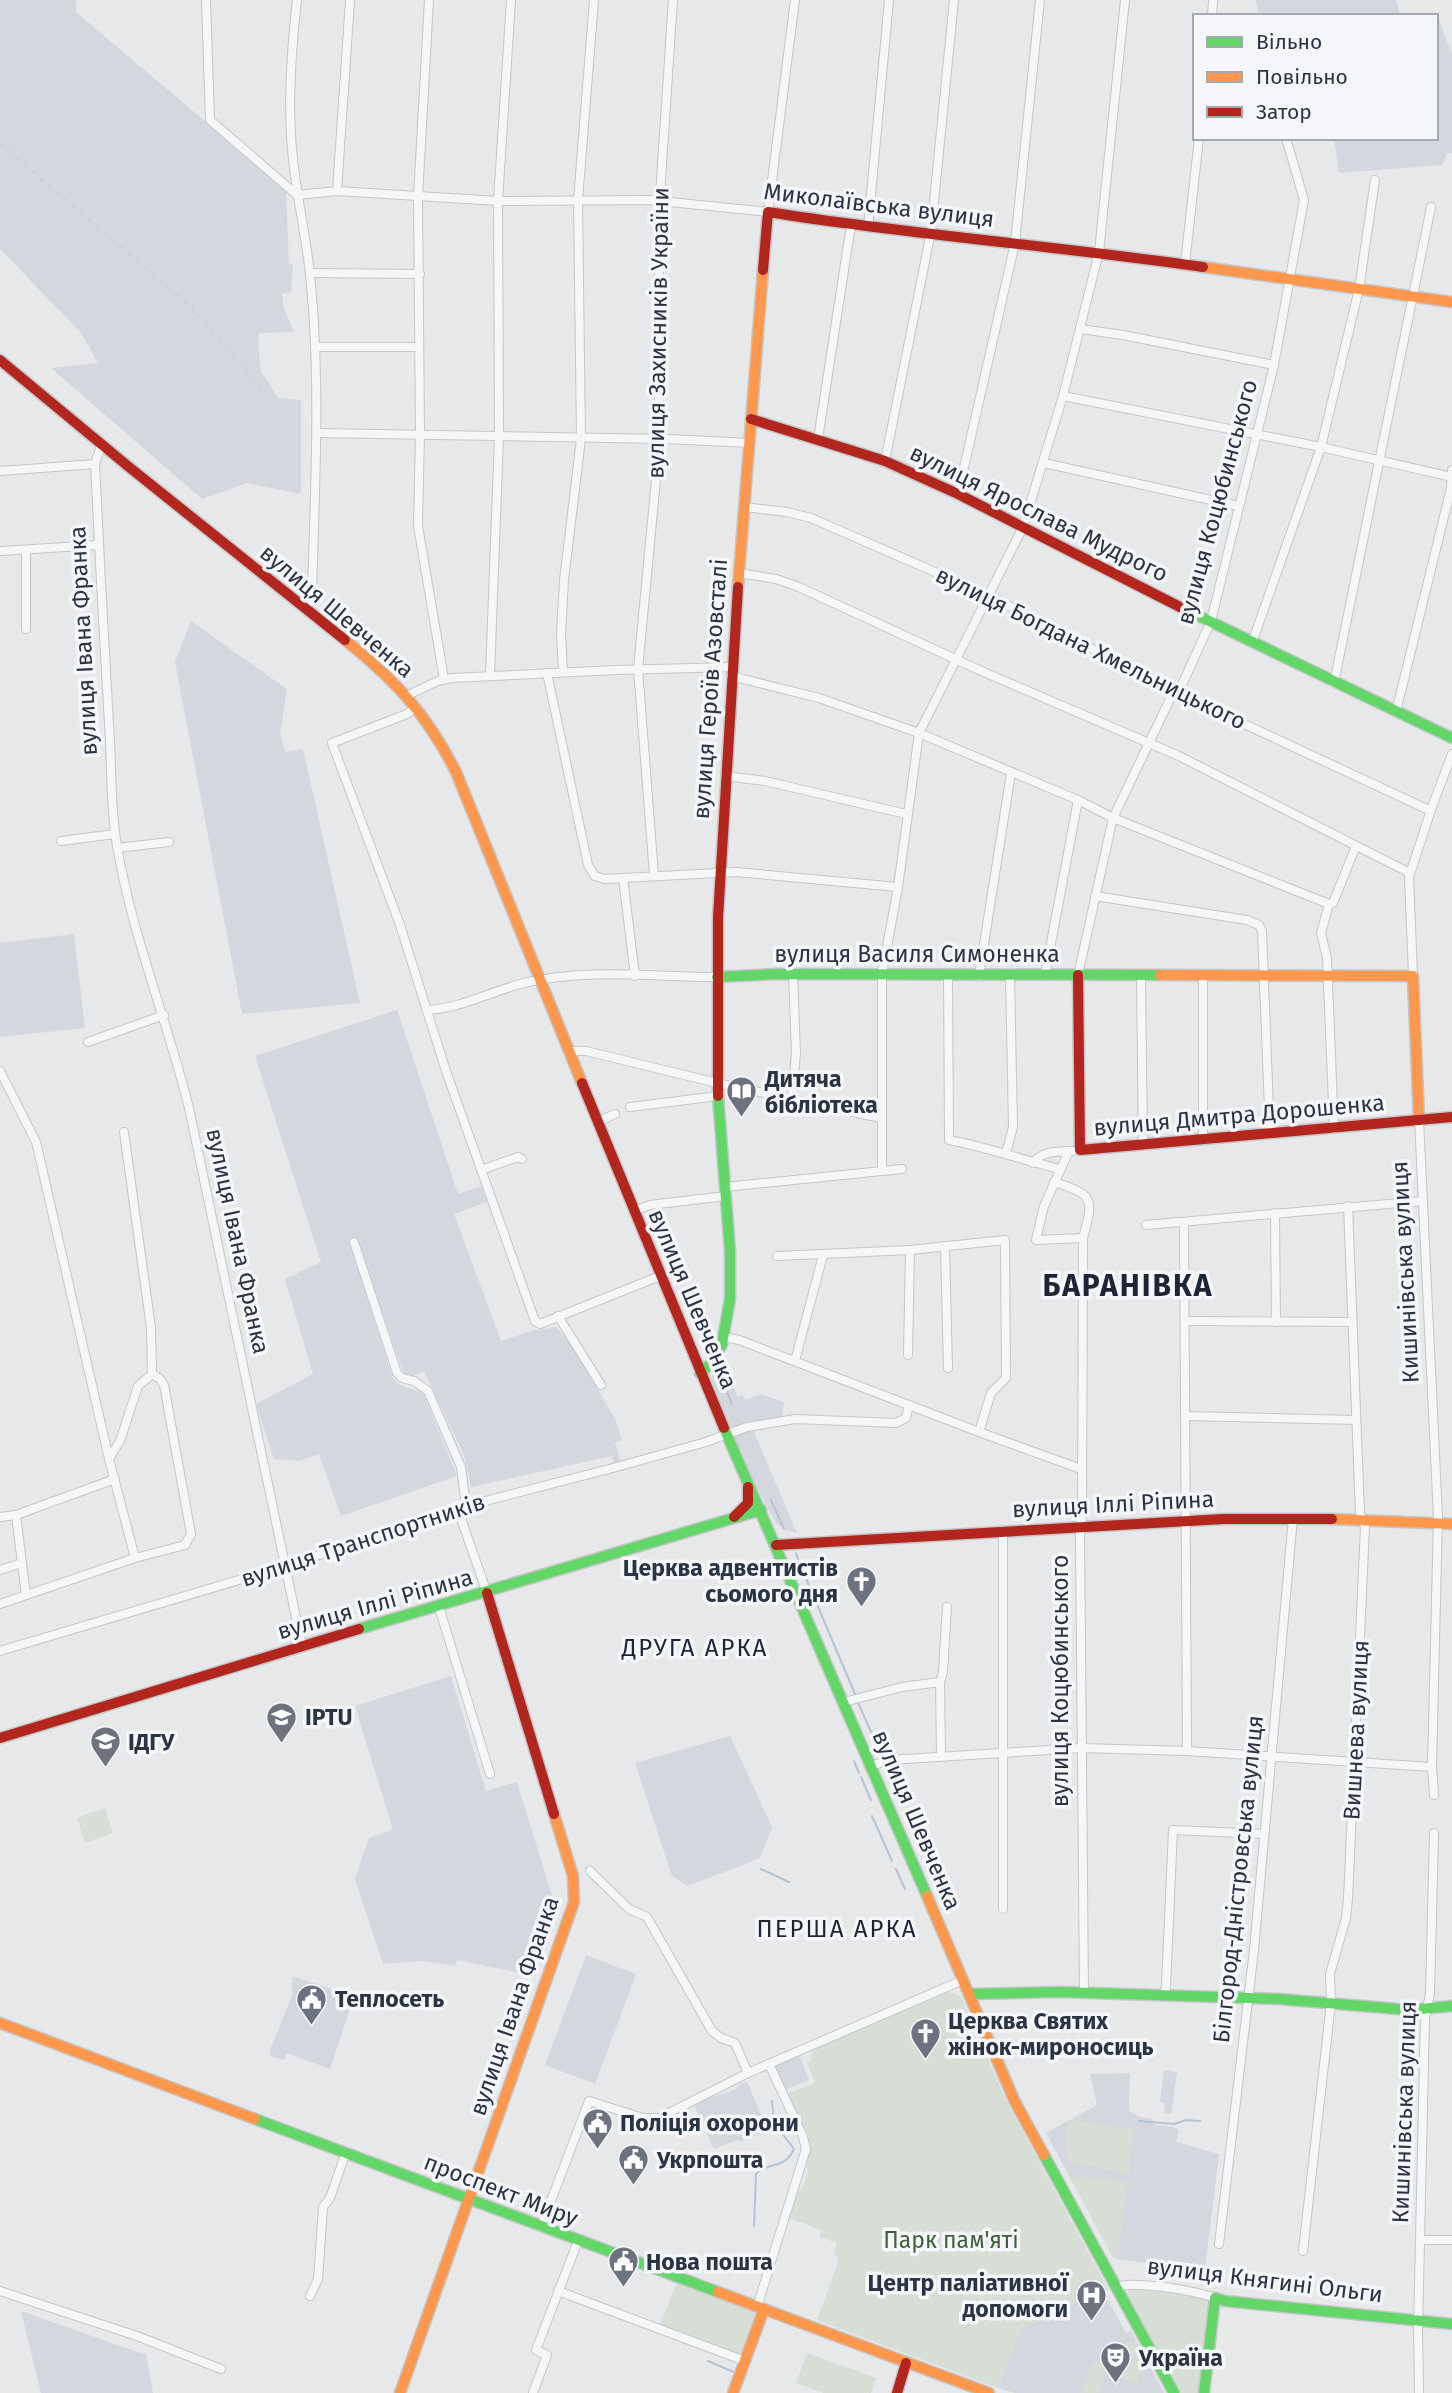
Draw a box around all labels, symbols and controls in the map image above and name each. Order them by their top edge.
legend [1193,14,1438,140]
text: Вільно [1256,29,1322,55]
text: Повільно [1256,64,1348,90]
text: Затор [1256,99,1312,125]
street label: Миколаївська вулиця [762,177,996,233]
street label: вулиця Захисників України [641,187,675,479]
street label: вулиця Коцюбинського [1171,376,1263,628]
street label: вулиця Ярослава Мудрого [905,438,1173,588]
street label: вулиця Івана Франка [63,526,103,756]
street label: вулиця Шевченка [254,538,420,684]
street label: вулиця Героїв Азовсталі [687,558,733,820]
street label: вулиця Богдана Хмельницького [931,560,1251,736]
street label: вулиця Василя Симоненка [774,940,1060,968]
place label: Дитяча бібліотека [764,1065,878,1119]
library icon: Дитяча бібліотека [725,1075,759,1119]
street label: вулиця Дмитра Дорошенка [1092,1088,1386,1142]
street label: вулиця Івана Франка [200,1126,276,1356]
street label: Кишинівська вулиця [1385,1160,1425,1384]
street label: вулиця Шевченка [643,1205,743,1393]
district label: БАРАНІВКА [1043,1268,1213,1304]
street label: вулиця Іллі Ріпина [1011,1485,1215,1523]
street label: вулиця Транспортників [238,1487,488,1593]
place label: Церква адвентистів сьомого дня [623,1554,838,1608]
street label: вулиця Коцюбинського [1046,1555,1074,1807]
street label: вулиця Іллі Ріпина [274,1563,476,1645]
church icon: Церква адвентистів сьомого дня [844,1564,878,1608]
district label: ДРУГА АРКА [621,1634,768,1662]
street label: Вишнева вулиця [1337,1639,1375,1821]
school or university icon: IPTU [265,1700,299,1744]
place label: IPTU [305,1703,352,1731]
street label: Білгород-Дністровська вулиця [1207,1714,1269,2044]
school or university icon: ІДГУ [88,1725,122,1769]
street label: вулиця Шевченка [867,1726,967,1914]
place label: ІДГУ [128,1728,175,1756]
street label: вулиця Івана Франка [463,1893,565,2119]
district label: ПЕРША АРКА [757,1915,917,1943]
public building icon: Теплосеть [295,1982,329,2026]
place label: Теплосеть [335,1985,444,2013]
street label: Кишинівська вулиця [1386,2000,1422,2224]
place label: Церква Святих жінок-мироносиць [948,2007,1153,2061]
church icon: Церква Святих жінок-мироносиць [908,2017,942,2061]
public building icon: Поліція охорони [580,2106,614,2150]
place label: Поліція охорони [620,2109,799,2137]
public building icon: Укрпошта [617,2143,651,2187]
place label: Укрпошта [656,2146,763,2174]
street label: проспект Миру [420,2148,583,2232]
park label: Парк пам'яті [883,2226,1019,2254]
public building icon: Нова пошта [606,2245,640,2289]
place label: Нова пошта [646,2248,773,2276]
street label: вулиця Княгині Ольги [1146,2252,1384,2308]
place label: Центр паліативної допомоги [868,2269,1070,2323]
hospital icon: Центр паліативної допомоги [1074,2279,1108,2323]
theatre icon: Україна [1099,2341,1133,2385]
place label: Україна [1138,2344,1223,2372]

